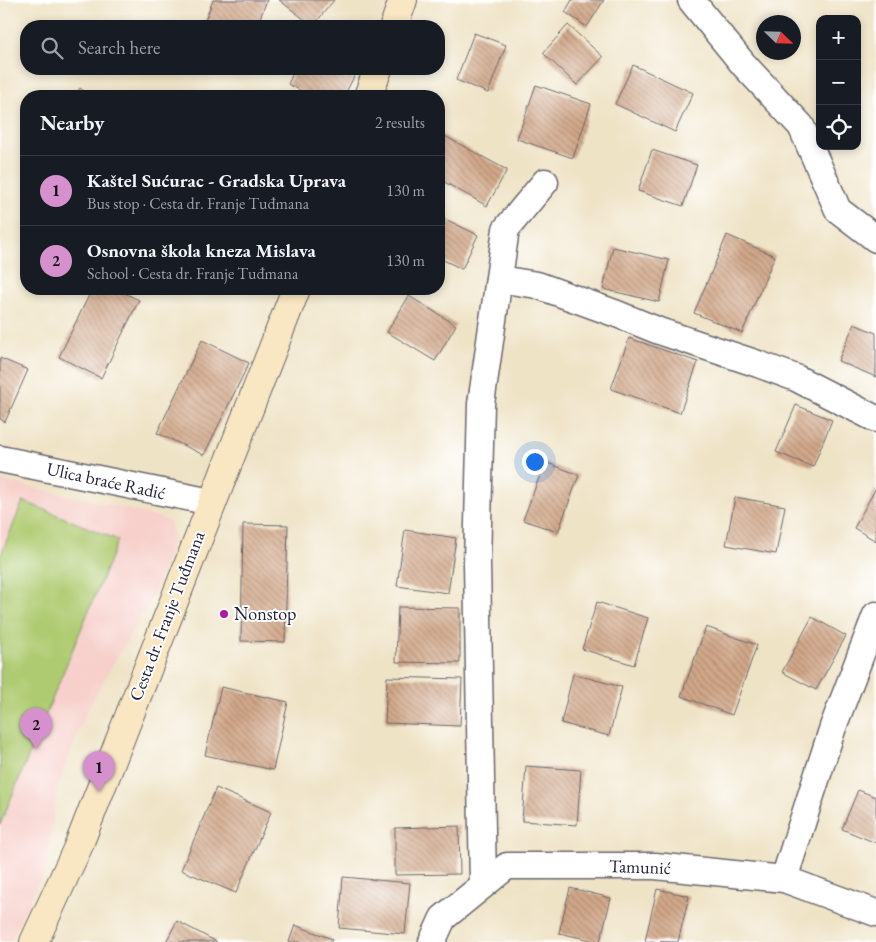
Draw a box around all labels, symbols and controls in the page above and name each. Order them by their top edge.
north arrow [756,15,801,60]
map controls [816,15,861,150]
button: + [816,15,861,60]
search box [20,20,445,75]
icon: search [38,34,66,62]
text: Search here [78,35,160,60]
button: − [816,60,861,105]
button: locate [816,105,861,150]
text: Nearby [40,109,104,136]
text: 2 results [375,112,425,133]
text: Kaštel Sućurac - Gradska Uprava [87,168,346,193]
text: 1 [52,180,60,201]
text: 130 m [386,180,425,201]
text: Bus stop · Cesta dr. Franje Tuđmana [87,193,309,214]
text: Osnovna škola kneza Mislava [87,238,316,263]
text: 2 [52,250,60,271]
text: 130 m [386,250,425,271]
text: School · Cesta dr. Franje Tuđmana [87,263,298,284]
your location [522,449,548,475]
street label: Ulica braće Radić [45,457,168,504]
street label: Cesta dr. Franje Tuđmana [124,527,210,704]
place label: Nonstop [234,602,296,625]
marker: Nonstop [218,608,230,620]
pin: 2 [20,708,52,749]
pin: 1 [83,751,115,792]
street label: Tamunić [609,854,671,879]

